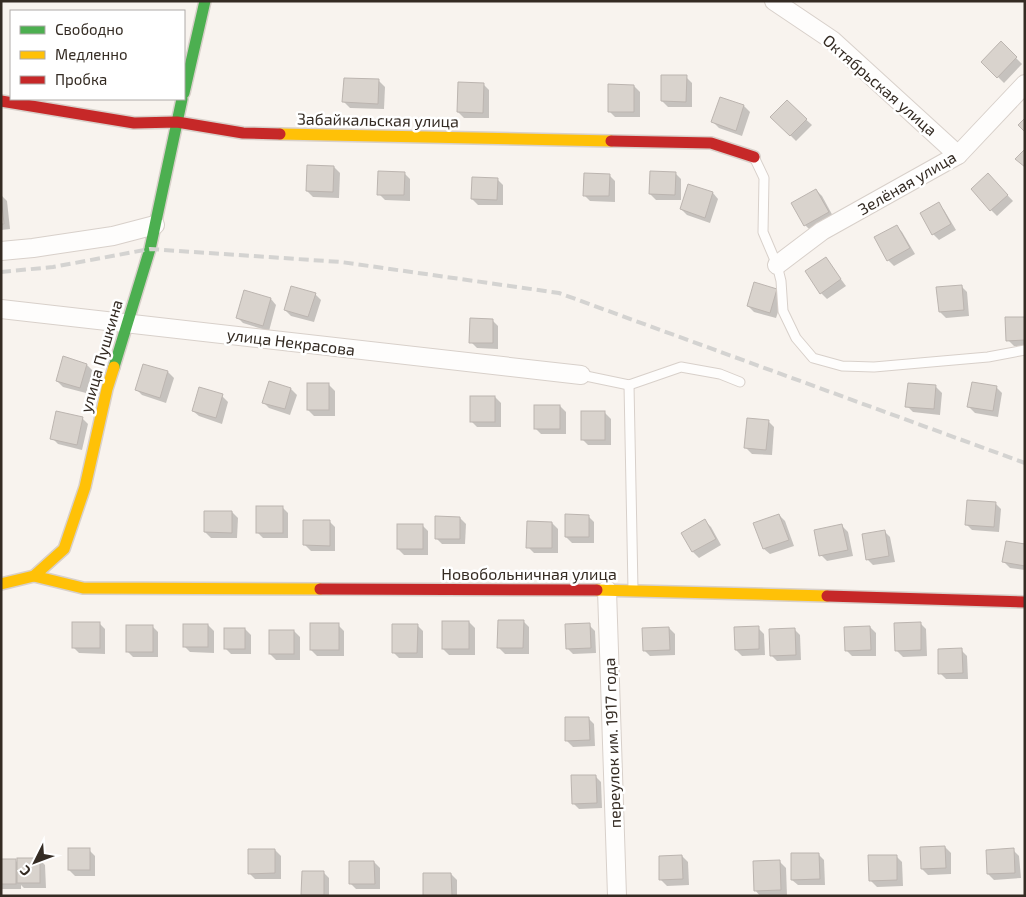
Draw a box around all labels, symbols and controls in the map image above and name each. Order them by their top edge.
legend [10,10,185,100]
text: Свободно [55,20,124,38]
street label: Октябрьская улица [819,30,941,140]
text: Медленно [55,45,128,63]
text: Пробка [55,70,107,88]
street label: Забайкальская улица [297,109,459,131]
street label: Зелёная улица [854,147,960,219]
street label: улица Пушкина [75,297,127,415]
street label: улица Некрасова [226,324,356,360]
street label: Новобольничная улица [441,564,617,584]
street label: переулок им. 1917 года [599,657,625,829]
north arrow [10,837,60,887]
text: С [16,862,34,880]

